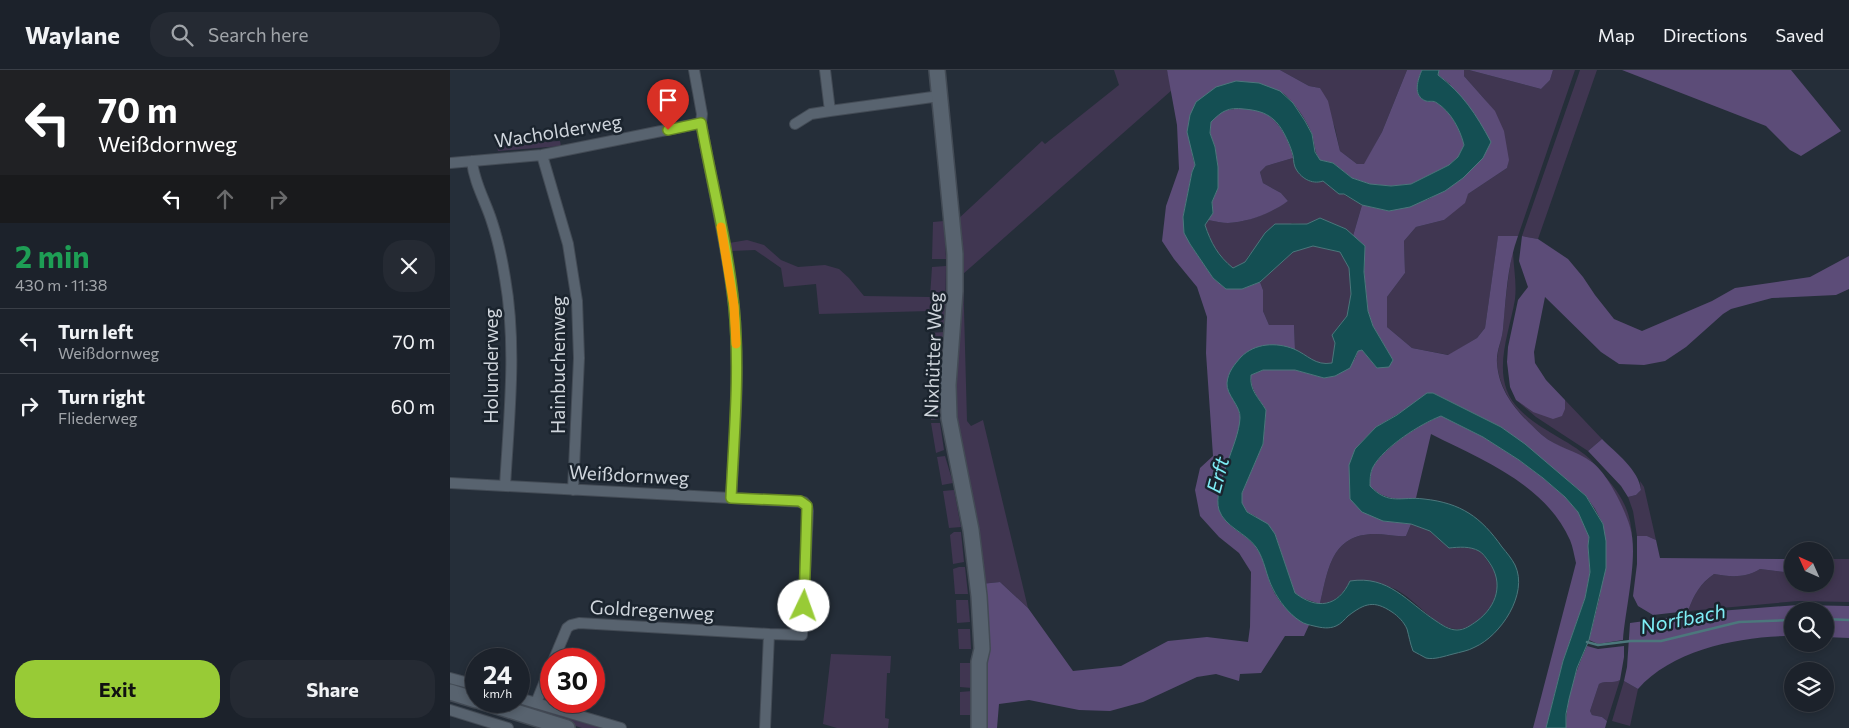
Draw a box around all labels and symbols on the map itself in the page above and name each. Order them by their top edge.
pin [647,79,689,130]
street label: Wacholderweg [493,109,623,152]
street label: Nixhütter Weg [919,292,946,418]
street label: Hainbuchenweg [546,296,569,434]
street label: Holunderweg [479,308,502,424]
water label: Erft [1201,453,1233,495]
street label: Weißdornweg [568,460,690,489]
north arrow [1784,542,1834,592]
position arrow [777,579,829,631]
street label: Goldregenweg [589,595,715,624]
water label: Norfbach [1638,598,1728,638]
speed limit sign: 30 [540,648,605,713]

